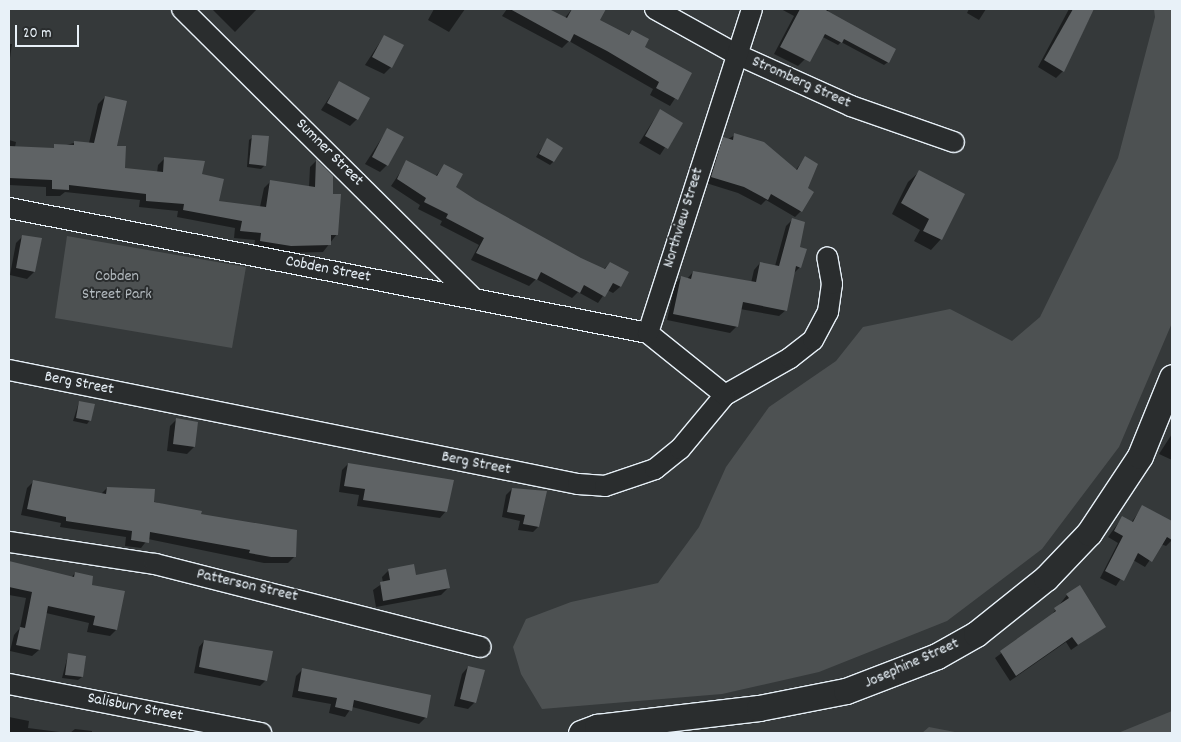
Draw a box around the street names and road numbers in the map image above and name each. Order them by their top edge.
street label: Stromberg Street [748,53,854,113]
street label: Sumner Street [291,115,367,191]
street label: Northview Street [660,166,708,270]
street label: Cobden Street [284,252,372,288]
street label: Berg Street [43,368,115,400]
street label: Berg Street [440,448,512,480]
street label: Patterson Street [194,565,300,607]
street label: Josephine Street [862,635,962,693]
street label: Salisbury Street [86,689,184,727]

